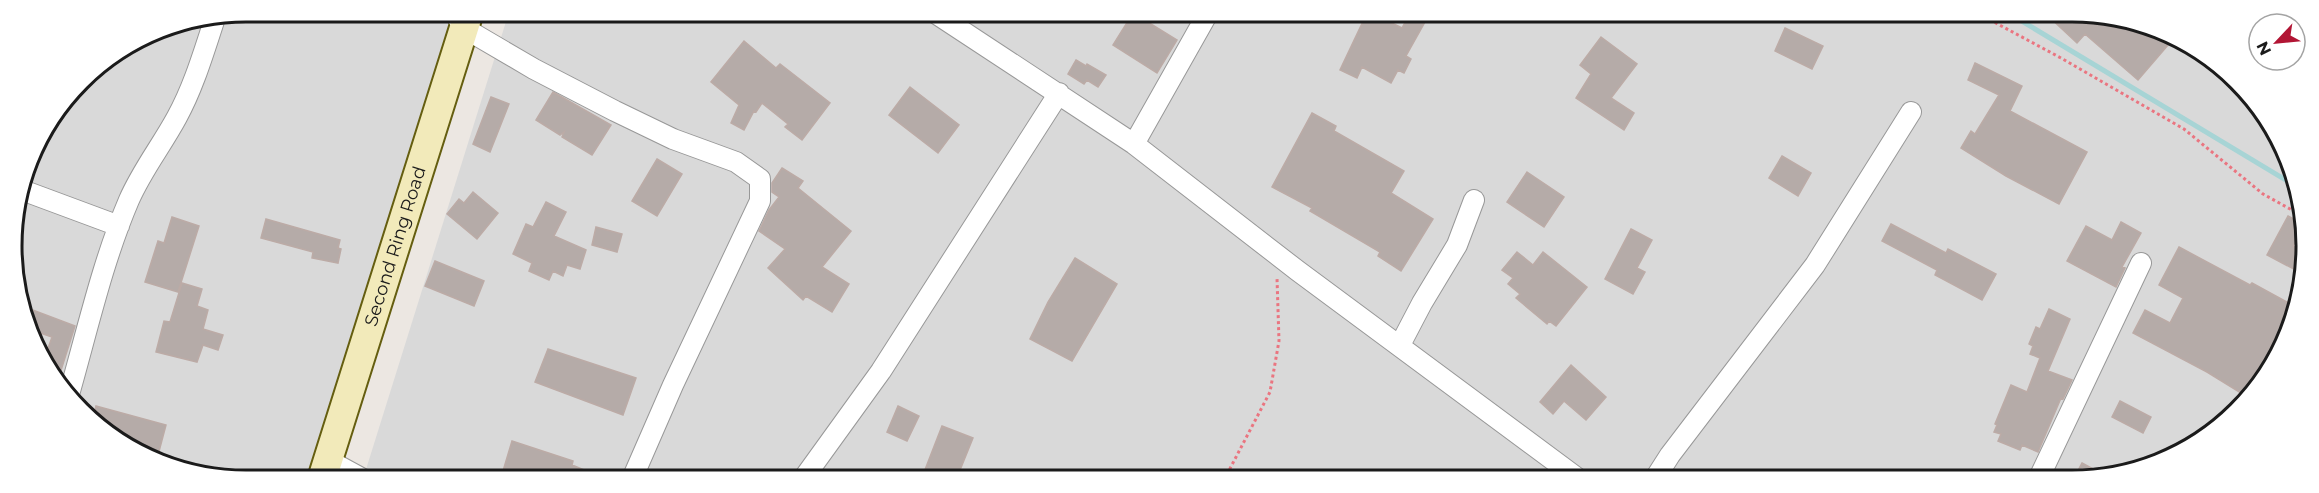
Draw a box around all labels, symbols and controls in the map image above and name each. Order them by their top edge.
north arrow [2247,12,2307,72]
text: N [2253,38,2275,58]
street label: Second Ring Road [360,164,431,329]

